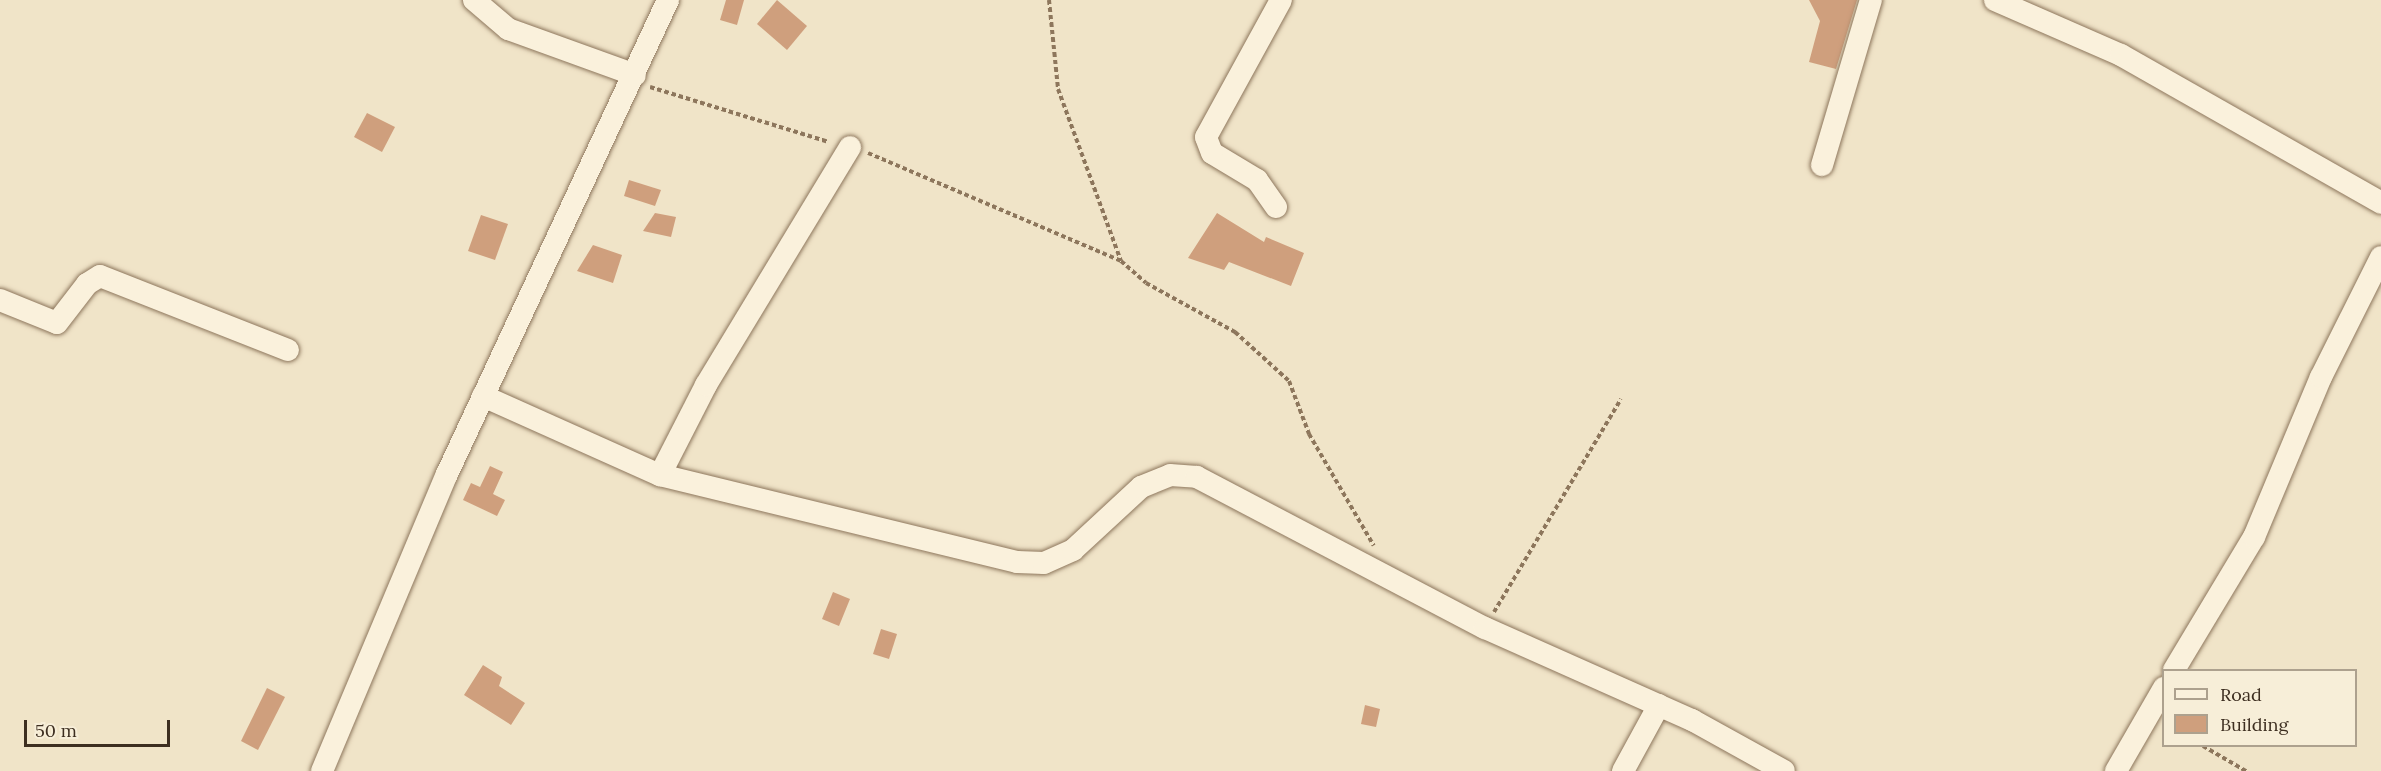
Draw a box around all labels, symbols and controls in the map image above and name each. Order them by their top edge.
legend [2162,669,2357,747]
text: Road [2220,683,2262,706]
scale bar [27,708,172,746]
text: Building [2220,713,2288,736]
text: 50 m [35,719,77,742]

